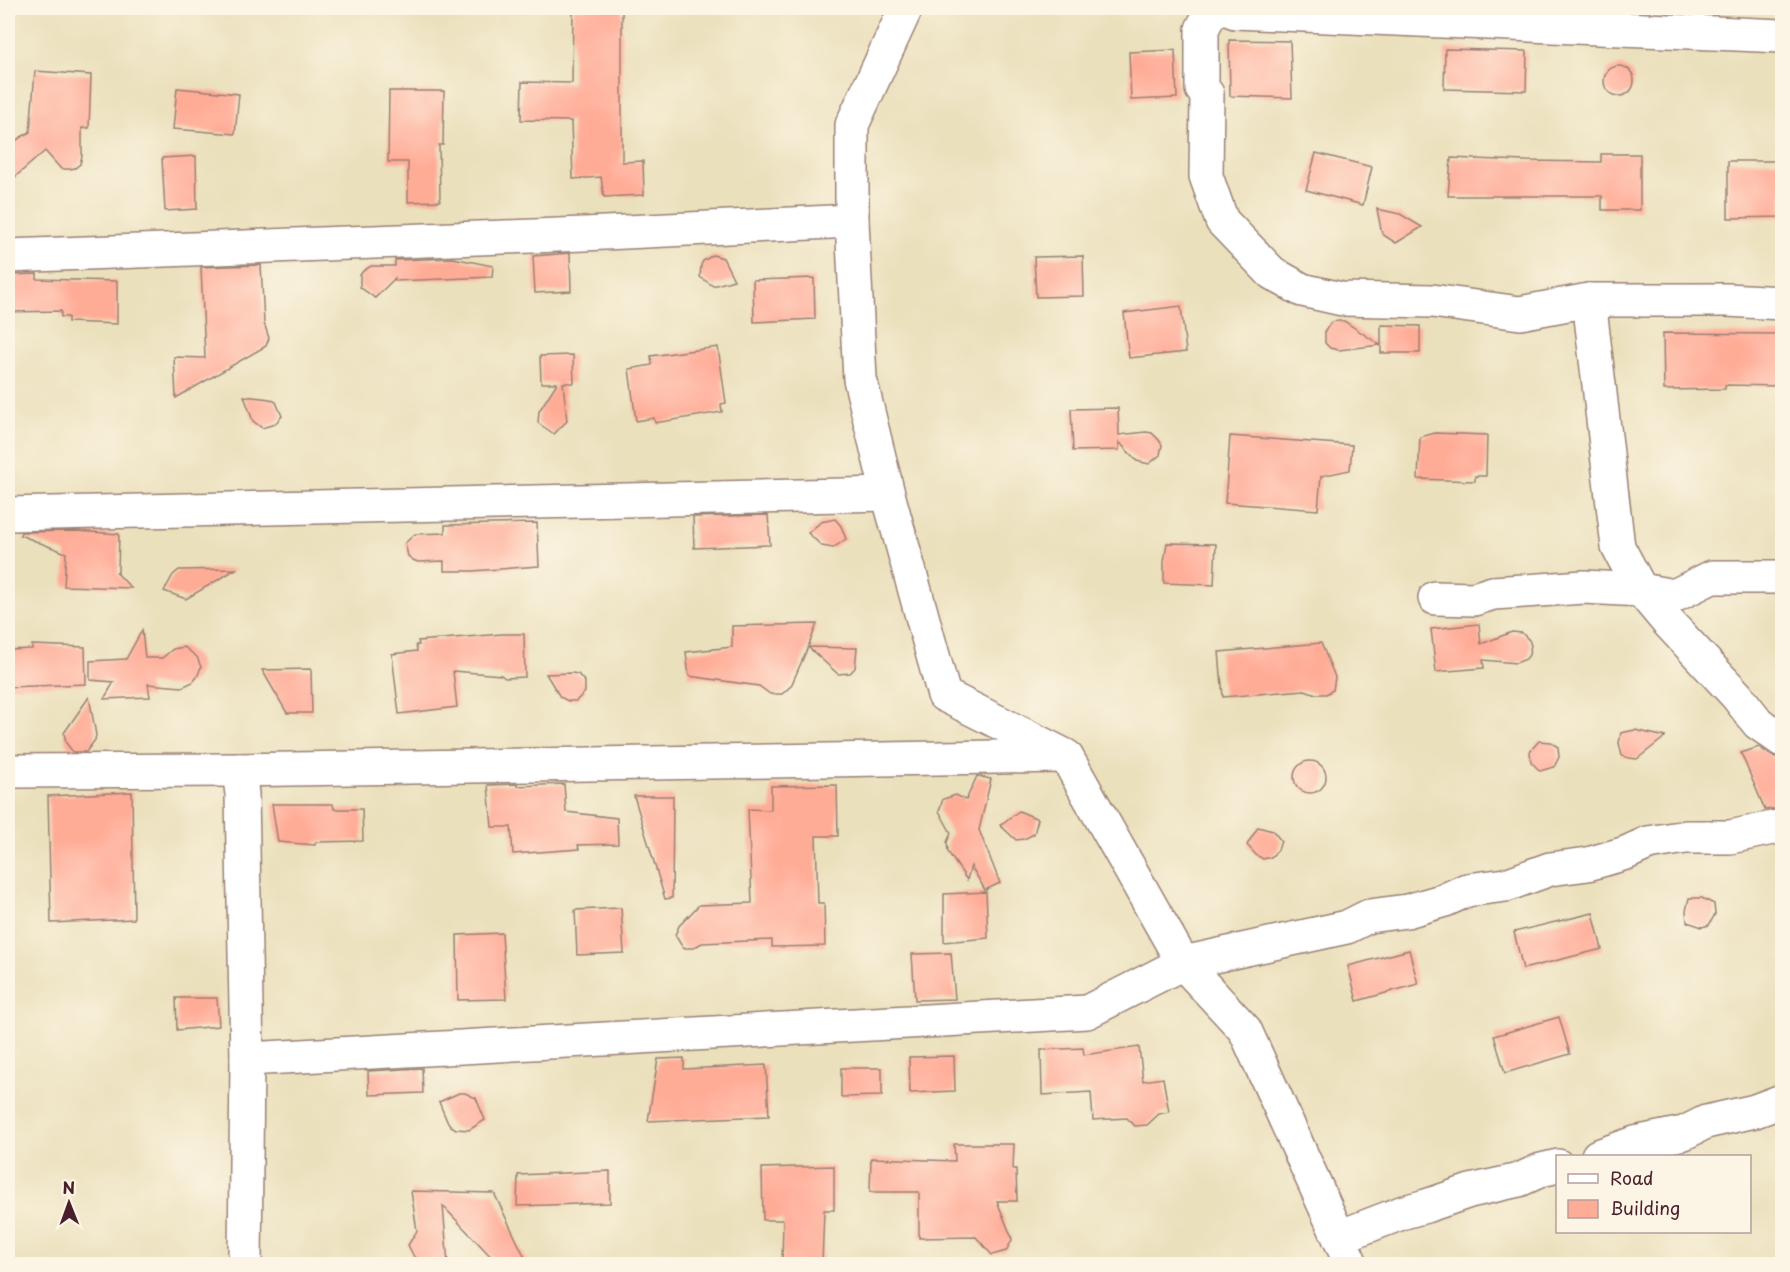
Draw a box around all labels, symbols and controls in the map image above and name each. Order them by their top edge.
legend [1556,1155,1751,1233]
text: Road [1610,1164,1654,1191]
north arrow [39,1173,99,1233]
text: N [62,1175,75,1199]
text: Building [1610,1194,1680,1221]

